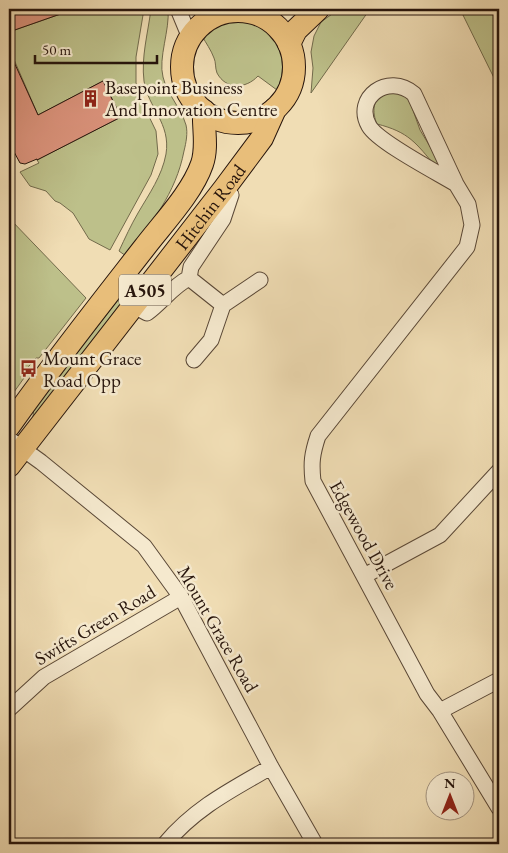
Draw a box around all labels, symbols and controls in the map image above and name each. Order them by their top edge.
scale bar [35,32,158,64]
text: 50 m [42,40,71,59]
place label: Basepoint Business And Innovation Centre [104,75,277,122]
building icon: Basepoint Business And Innovation Centre [81,88,101,108]
street label: Hitchin Road [169,159,251,255]
road number: A505 [119,274,171,306]
place label: Mount Grace Road Opp [43,346,142,393]
bus stop icon: Mount Grace Road Opp [19,359,39,379]
street label: Edgewood Drive [324,476,404,594]
street label: Mount Grace Road [172,561,265,697]
street label: Swifts Green Road [30,579,160,671]
north arrow [426,770,476,820]
text: N [444,774,456,792]

